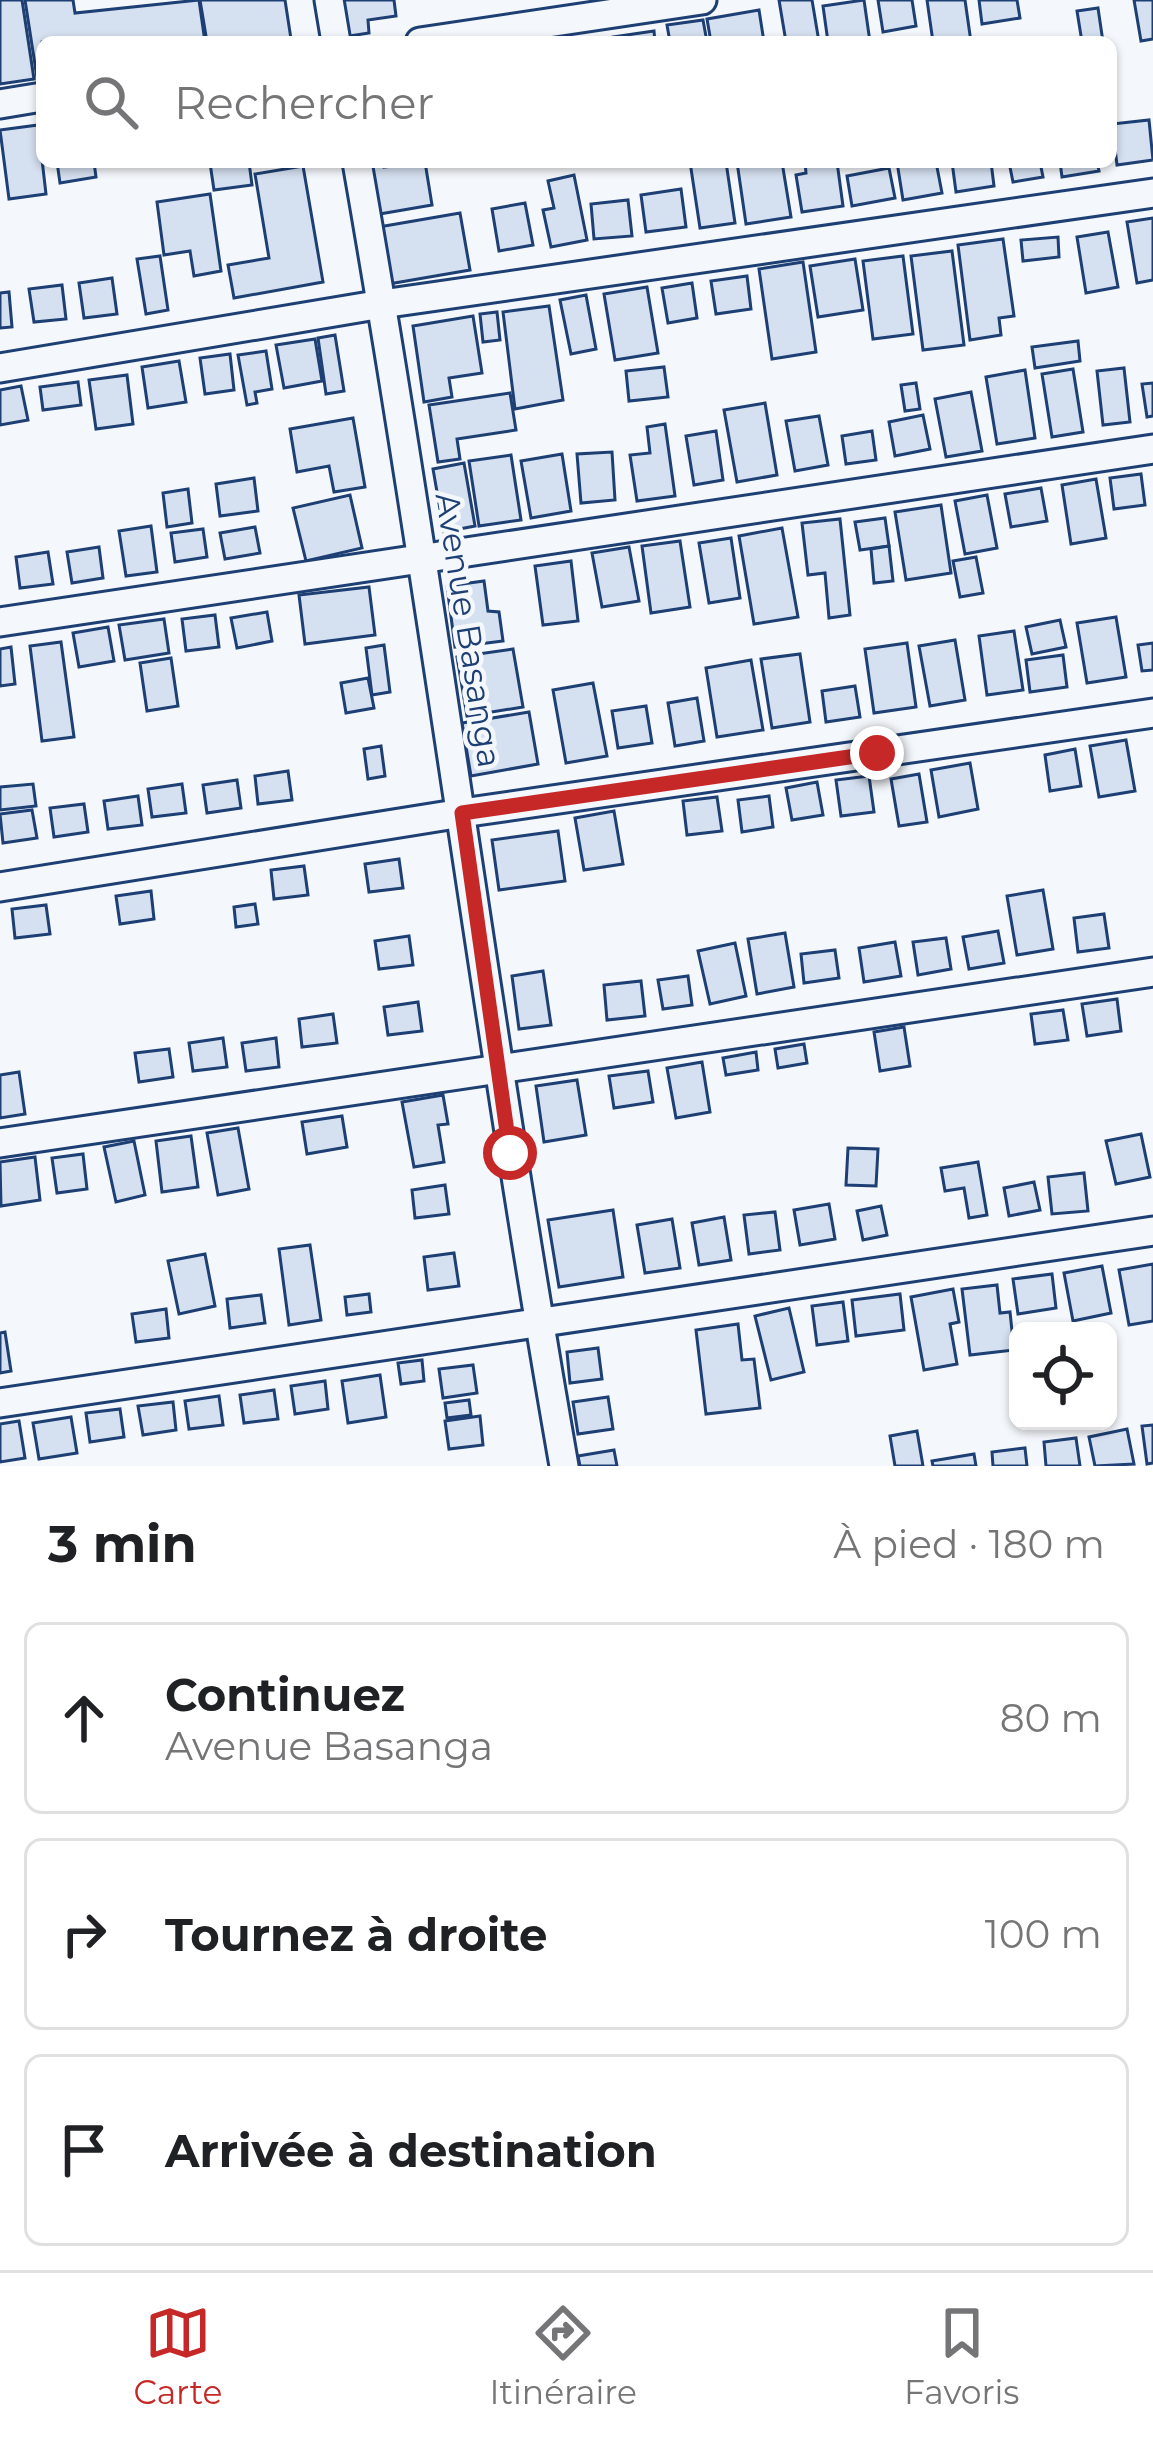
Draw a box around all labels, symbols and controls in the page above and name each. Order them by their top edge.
search box [36,36,1117,168]
icon: search [78,69,144,135]
text: Rechercher [174,75,434,130]
street label: Avenue Basanga [428,490,510,770]
route end [850,726,904,780]
route start [483,1126,537,1180]
map controls [1009,1322,1117,1430]
button: locate [1009,1322,1117,1430]
text: 3 min [48,1513,197,1575]
text: À pied · 180 m [833,1520,1105,1568]
text: Continuez [165,1667,405,1722]
icon: ahead [51,1685,117,1751]
text: 80 m [1000,1694,1102,1742]
text: Avenue Basanga [165,1722,493,1770]
icon: right [51,1901,117,1967]
text: Tournez à droite [165,1907,547,1962]
text: 100 m [985,1910,1102,1958]
icon: arrive [51,2117,117,2183]
text: Arrivée à destination [165,2123,657,2178]
tab: Carte [134,2300,223,2412]
tab: Itinéraire [490,2300,637,2412]
tab: Favoris [904,2300,1019,2412]

